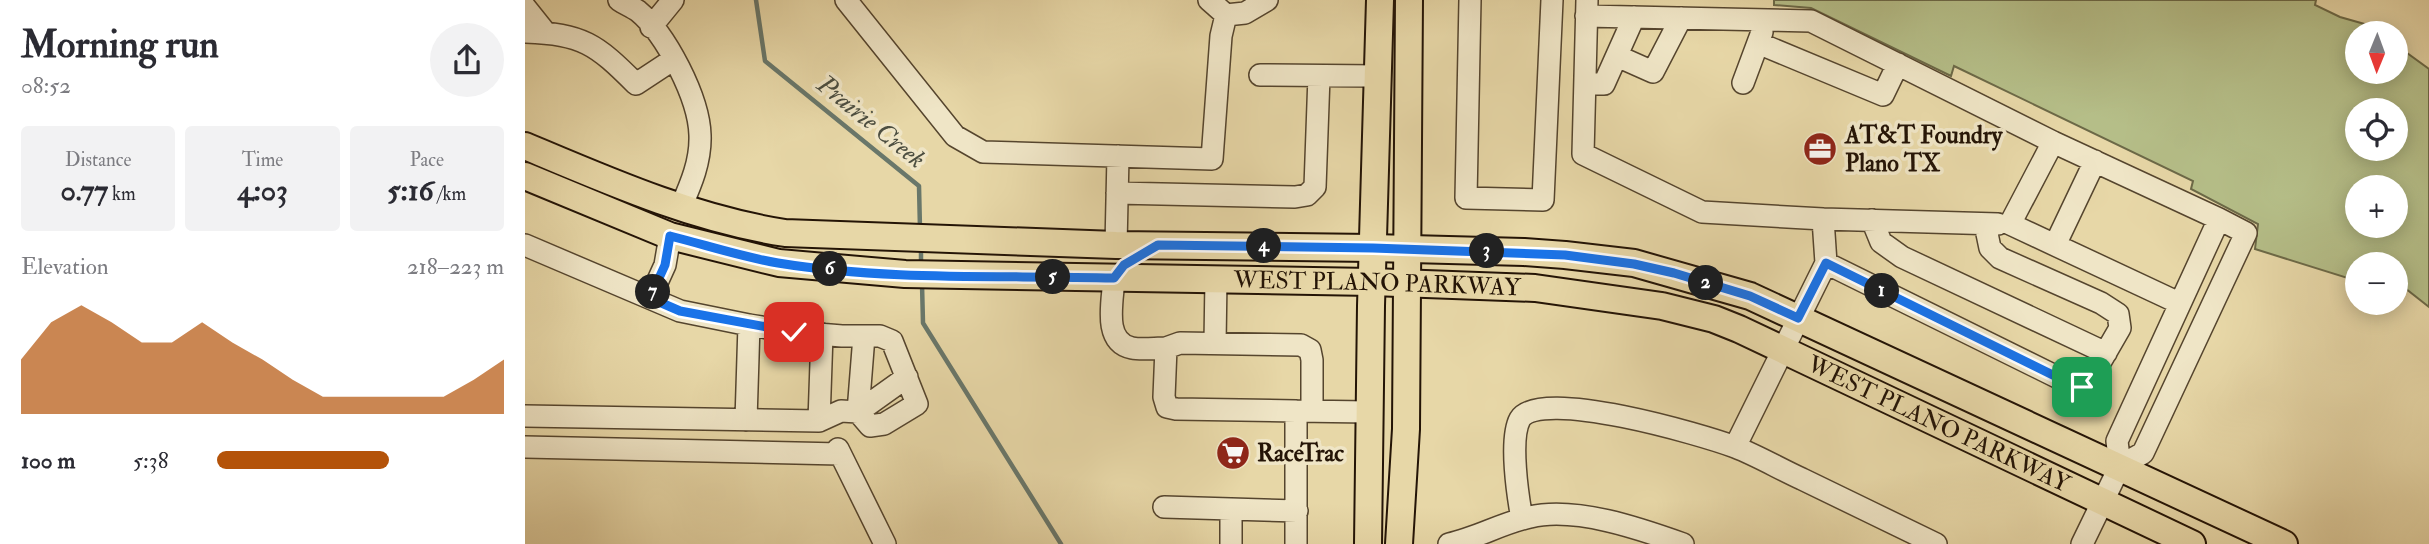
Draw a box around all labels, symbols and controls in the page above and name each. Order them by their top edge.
text: Morning run [21,21,219,69]
north arrow [2345,21,2408,84]
map controls [2345,21,2408,315]
button: share [430,23,504,97]
water label: Prairie Creek [810,68,932,175]
text: 08:52 [21,71,71,100]
button: locate [2345,98,2408,161]
place label: AT&T Foundry Plano TX [1844,120,2004,179]
office icon: AT&T Foundry Plano TX [1801,130,1839,168]
text: Distance [65,148,131,172]
text: Time [242,148,283,172]
text: Pace [410,148,444,172]
text: 0.77 [60,172,108,209]
text: 4:03 [237,172,288,209]
text: 5:16 [387,172,434,209]
button: + [2345,175,2408,238]
text: km [108,182,136,206]
text: /km [434,182,466,206]
pin: 4 [1247,229,1281,264]
text: 4 [1258,233,1269,257]
pin: 3 [1469,233,1504,268]
text: 3 [1483,238,1490,262]
text: Elevation [21,252,109,281]
text: 218–223 m [407,252,504,281]
pin: 6 [813,252,847,286]
button: − [2345,252,2408,315]
text: 6 [825,256,834,280]
pin: 5 [1035,260,1071,294]
text: 5 [1048,264,1057,288]
street label: WEST PLANO PARKWAY [1232,264,1522,303]
pin: 2 [1689,266,1723,300]
text: 2 [1701,270,1710,294]
pin: 7 [635,274,671,310]
pin: 1 [1865,274,1899,308]
text: 1 [1878,278,1885,302]
text: 7 [648,279,657,303]
pin [764,302,824,362]
icon: check [775,313,813,351]
street label: WEST PLANO PARKWAY [1802,348,2076,500]
pin [2052,357,2112,417]
icon: arrive [2063,368,2101,406]
supermarket icon: RaceTrac [1214,434,1252,472]
place label: RaceTrac [1257,438,1344,469]
text: 100 m [21,446,75,475]
text: 5:38 [133,446,168,475]

